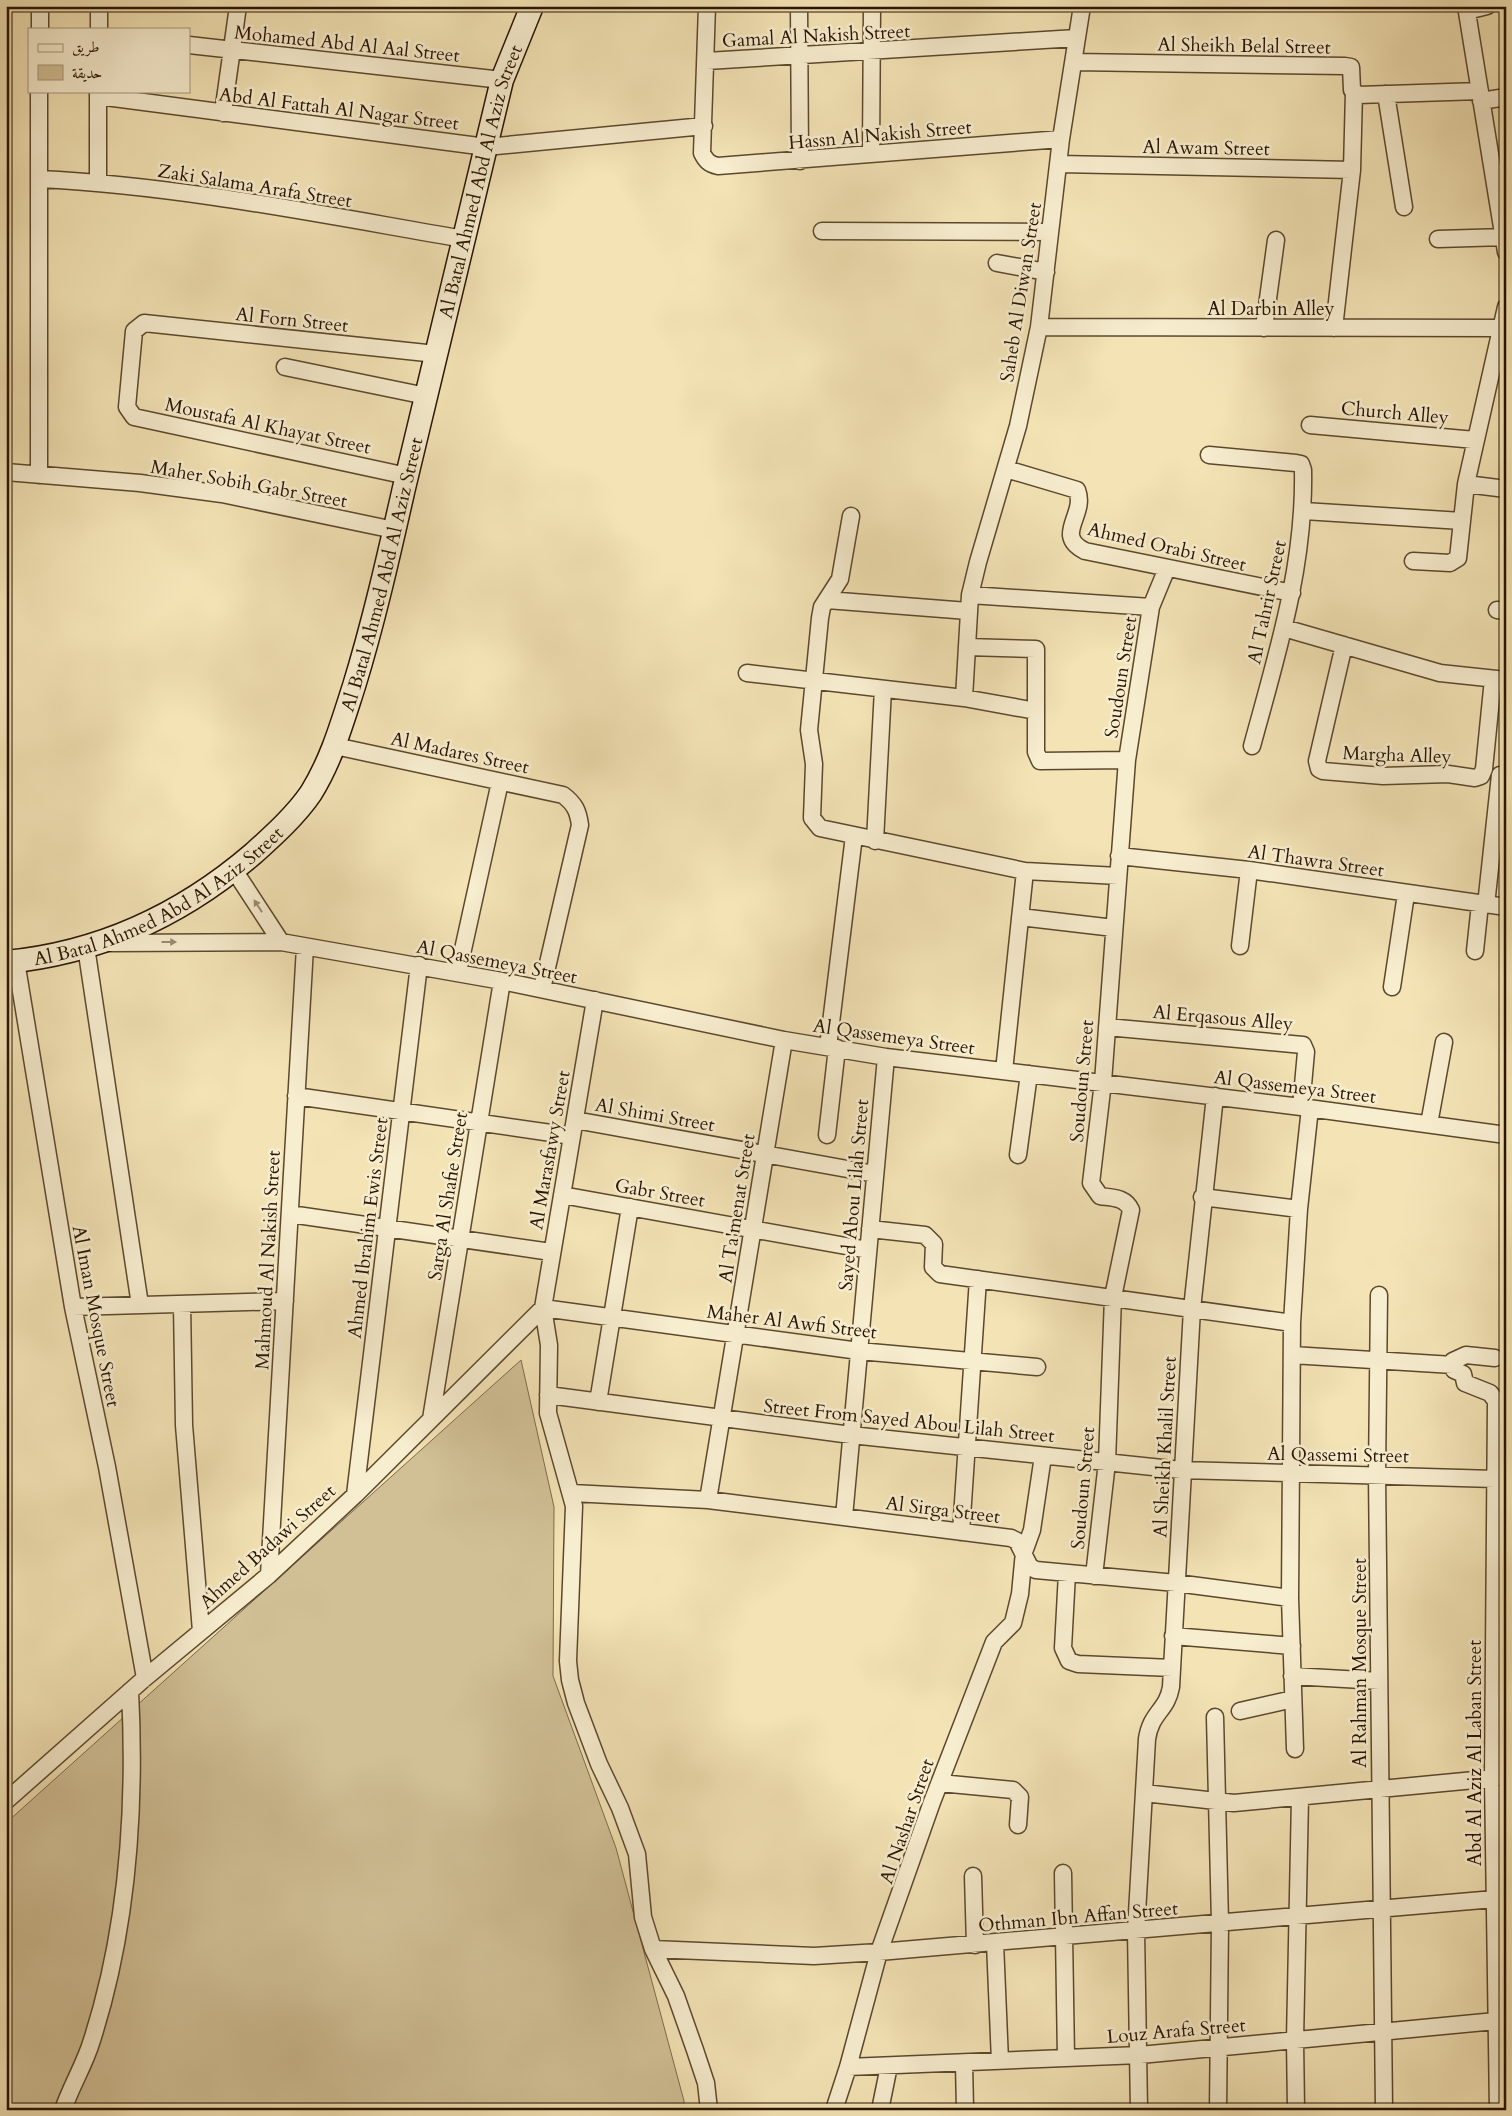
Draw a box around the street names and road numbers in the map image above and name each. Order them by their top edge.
street label: Gamal Al Nakish Street [721,18,911,54]
street label: Mohamed Abd Al Aal Street [233,19,461,69]
street label: Al Sheikh Belal Street [1157,31,1331,61]
street label: Al Batal Ahmed Abd Al Aziz Street [433,41,529,321]
street label: Abd Al Fattah Al Nagar Street [217,81,460,137]
street label: Hassn Al Nakish Street [787,114,973,156]
street label: Al Awam Street [1142,134,1270,162]
street label: Zaki Salama Arafa Street [156,158,354,214]
street label: Saheb Al Diwan Street [994,201,1048,384]
street label: Al Darbin Alley [1207,296,1335,322]
street label: Al Forn Street [234,301,349,339]
street label: Moustafa Al Khayat Street [163,391,373,460]
street label: Church Alley [1340,395,1450,431]
street label: Al Batal Ahmed Abd Al Aziz Street [335,435,430,715]
street label: Maher Sobih Gabr Street [148,454,349,514]
street label: Ahmed Orabi Street [1085,516,1249,578]
street label: Al Tahrir Street [1241,538,1293,667]
street label: Soudoun Street [1099,615,1143,740]
street label: Al Madares Street [388,726,531,780]
street label: Margha Alley [1342,740,1452,770]
street label: Al Batal Ahmed Abd Al Aziz Street [32,821,289,972]
street label: Al Thawra Street [1246,839,1386,883]
street label: Al Qassemeya Street [414,934,579,990]
street label: Al Erqasous Alley [1152,999,1294,1037]
street label: Al Qassemeya Street [811,1013,976,1061]
street label: Soudoun Street [1064,1019,1100,1143]
street label: Al Qassemeya Street [1212,1064,1377,1110]
street label: Al Marasfawy Street [523,1069,577,1232]
street label: Al Shimi Street [593,1092,717,1138]
street label: Sayed Abou Lilah Street [833,1098,875,1292]
street label: Sarga Al Shafie Street [422,1110,474,1282]
street label: Ahmed Ibrahim Ewis Street [342,1116,394,1340]
street label: Al Ta'menat Street [712,1132,762,1284]
street label: Mahmoud Al Nakish Street [249,1150,287,1370]
street label: Gabr Street [613,1172,707,1214]
street label: Al Iman Mosque Street [66,1223,126,1409]
street label: Maher Al Awfi Street [705,1299,878,1345]
street label: Al Sheikh Khalil Street [1147,1356,1183,1538]
street label: Street From Sayed Abou Lilah Street [762,1393,1056,1449]
street label: Soudoun Street [1065,1426,1101,1550]
street label: Al Qassemi Street [1267,1441,1409,1469]
street label: Ahmed Badawi Street [194,1479,341,1615]
street label: Al Sirga Street [884,1490,1001,1530]
street label: Al Rahman Mosque Street [1347,1558,1373,1768]
street label: Abd Al Aziz Al Laban Street [1462,1640,1488,1866]
street label: Al Nashar Street [873,1755,940,1887]
street label: Othman Ibn Affan Street [977,1895,1179,1939]
street label: Louz Arafa Street [1106,2012,1247,2050]

